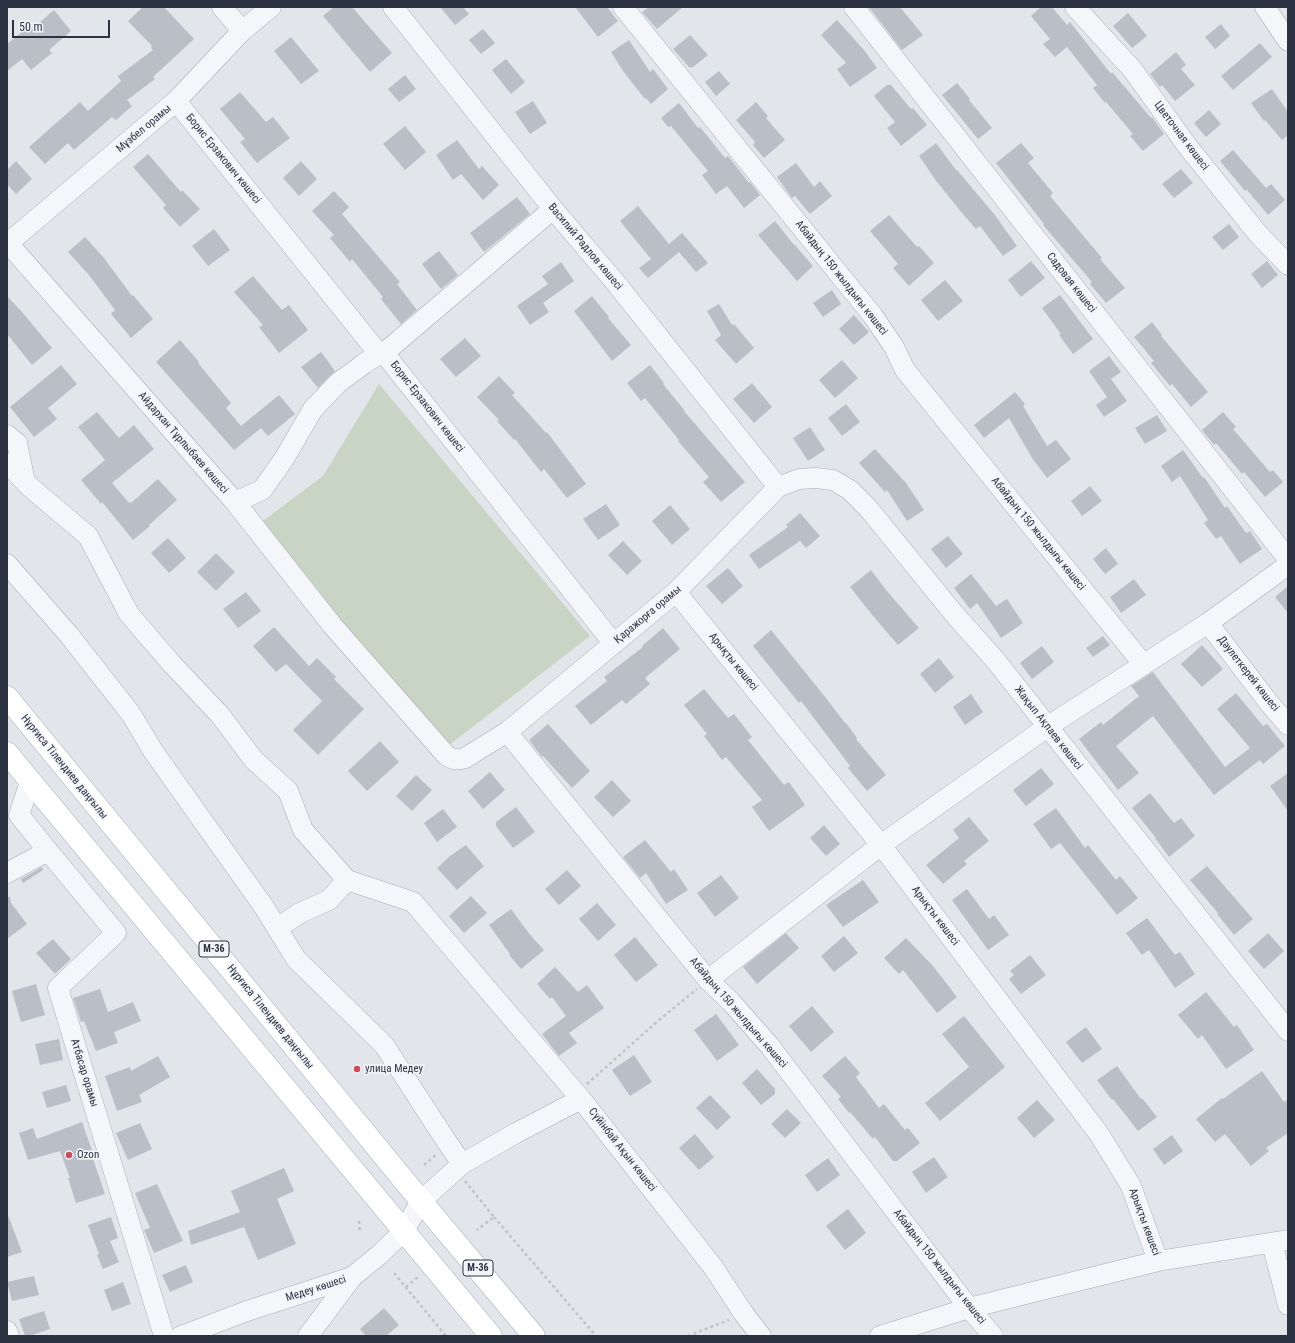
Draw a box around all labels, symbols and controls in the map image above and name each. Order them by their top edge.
scale bar [14,12,112,38]
text: 50 m [19,20,43,34]
street label: Цветочная көшесі [1151,99,1211,173]
street label: Мұзбел орамы [114,102,174,156]
street label: Борис Ерзакович көшесі [183,111,263,207]
street label: Василий Радлов көшесі [545,201,625,293]
street label: Абайдың 150 жылдығы көшесі [792,218,890,338]
street label: Садовая көшесі [1043,250,1099,316]
street label: Борис Ерзакович көшесі [387,359,467,455]
street label: Айдархан Тұрлыбаев көшесі [135,389,231,497]
street label: Абайдың 150 жылдығы көшесі [988,475,1088,593]
street label: Қаражорға орамы [612,583,684,647]
street label: Арықты көшесі [706,630,760,694]
street label: Дәулеткерей көшесі [1214,634,1282,714]
street label: Жақып Ақпаев көшесі [1011,683,1085,773]
street label: Нұрғиса Тілендиев даңғылы [18,712,110,822]
street label: Арықты көшесі [908,884,962,948]
road number: M-36 [199,941,229,957]
street label: Абайдың 150 жылдығы көшесі [686,955,790,1071]
street label: Нұрғиса Тілендиев даңғылы [224,962,316,1072]
street label: Атбасар орамы [67,1037,101,1109]
place label: улица Медеу [365,1062,423,1076]
marker: улица Медеу [352,1064,362,1074]
street label: Сүйінбай Ақын көшесі [585,1106,659,1194]
place label: Ozon [77,1148,99,1162]
marker: Ozon [64,1150,74,1160]
street label: Арықты көшесі [1126,1186,1162,1258]
street label: Абайдың 150 жылдығы көшесі [890,1207,988,1327]
road number: M-36 [463,1260,493,1276]
street label: Медеу көшесі [284,1273,348,1305]

